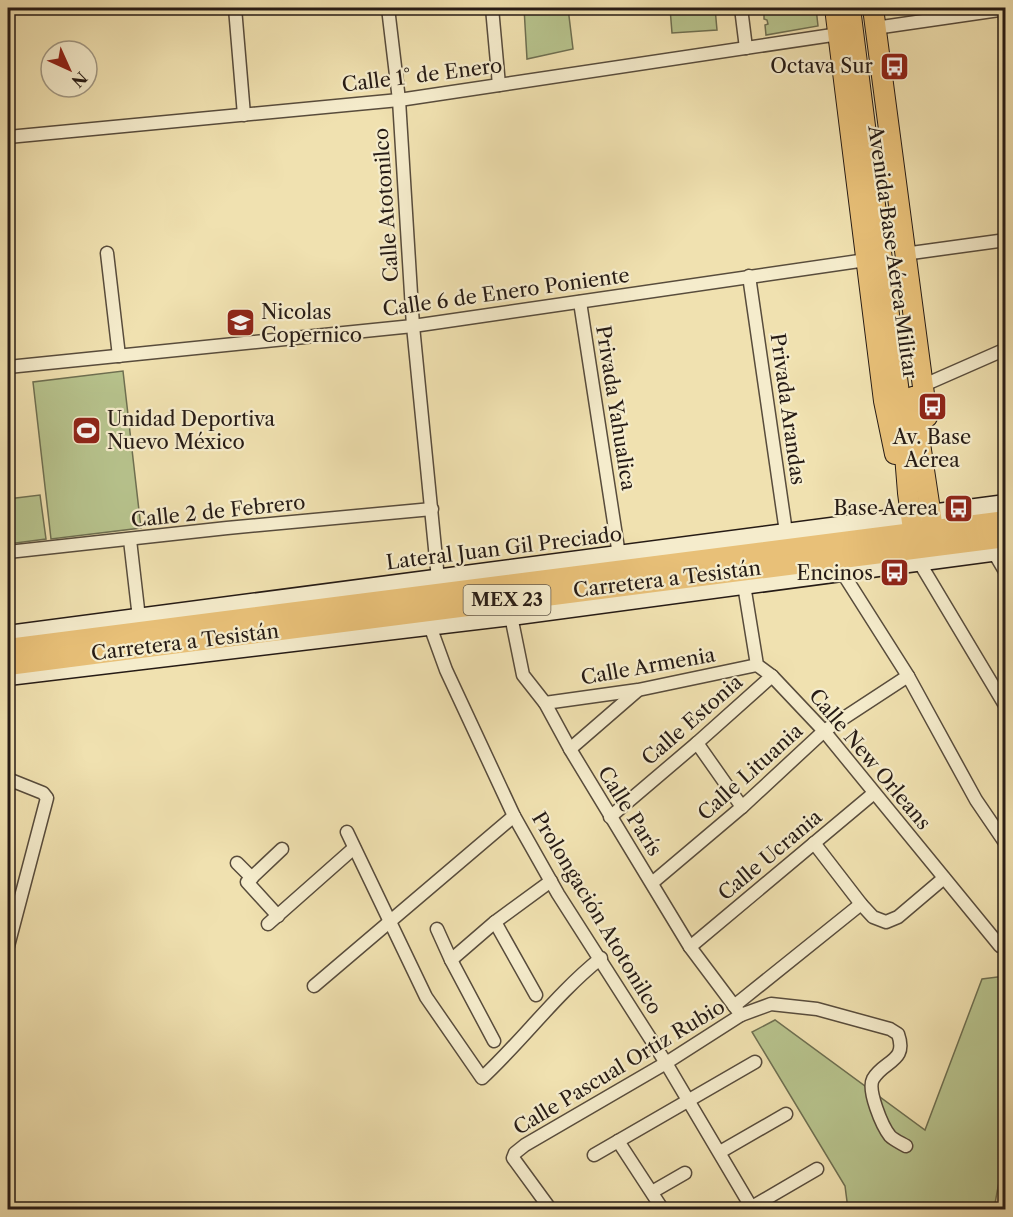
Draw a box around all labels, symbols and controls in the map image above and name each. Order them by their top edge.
north arrow [39,39,99,99]
bus stop icon: Octava Sur [878,50,910,82]
street label: Calle 1° de Enero [341,53,503,97]
place label: Octava Sur [770,54,874,78]
text: N [68,68,92,92]
street label: Avenida Base Aérea Militar [863,123,923,381]
street label: Calle Atotonilco [369,127,403,283]
street label: Calle 6 de Enero Poniente [381,263,631,321]
place label: Nicolas Copernico [261,300,362,347]
school or university icon: Nicolas Copernico [224,307,256,339]
street label: Privada Yahualica [591,324,641,493]
street label: Privada Arandas [765,332,811,486]
bus stop icon: Av. Base Aérea [916,391,948,423]
place label: Unidad Deportiva Nuevo México [107,407,275,454]
sports icon: Unidad Deportiva Nuevo México [70,415,102,447]
place label: Av. Base Aérea [892,425,971,472]
street label: Calle 2 de Febrero [130,490,306,532]
bus stop icon: Base Aerea [943,492,975,524]
place label: Base Aerea [833,496,938,520]
street label: Lateral Juan Gil Preciado [385,522,623,574]
street label: Carretera a Tesistán [572,556,763,602]
bus stop icon: Encinos [878,557,910,589]
place label: Encinos [797,561,873,585]
road number: MEX 23 [464,585,550,615]
street label: Carretera a Tesistán [90,619,281,665]
street label: Calle Armenia [579,642,717,690]
street label: Calle Estonia [637,670,747,770]
street label: Calle New Orleans [804,684,936,834]
street label: Calle Lituania [693,718,808,825]
street label: Calle París [593,762,667,860]
street label: Calle Ucrania [713,804,827,905]
street label: Prolongación Atotonilco [527,807,667,1019]
street label: Calle Pascual Ortiz Rubio [509,994,729,1140]

